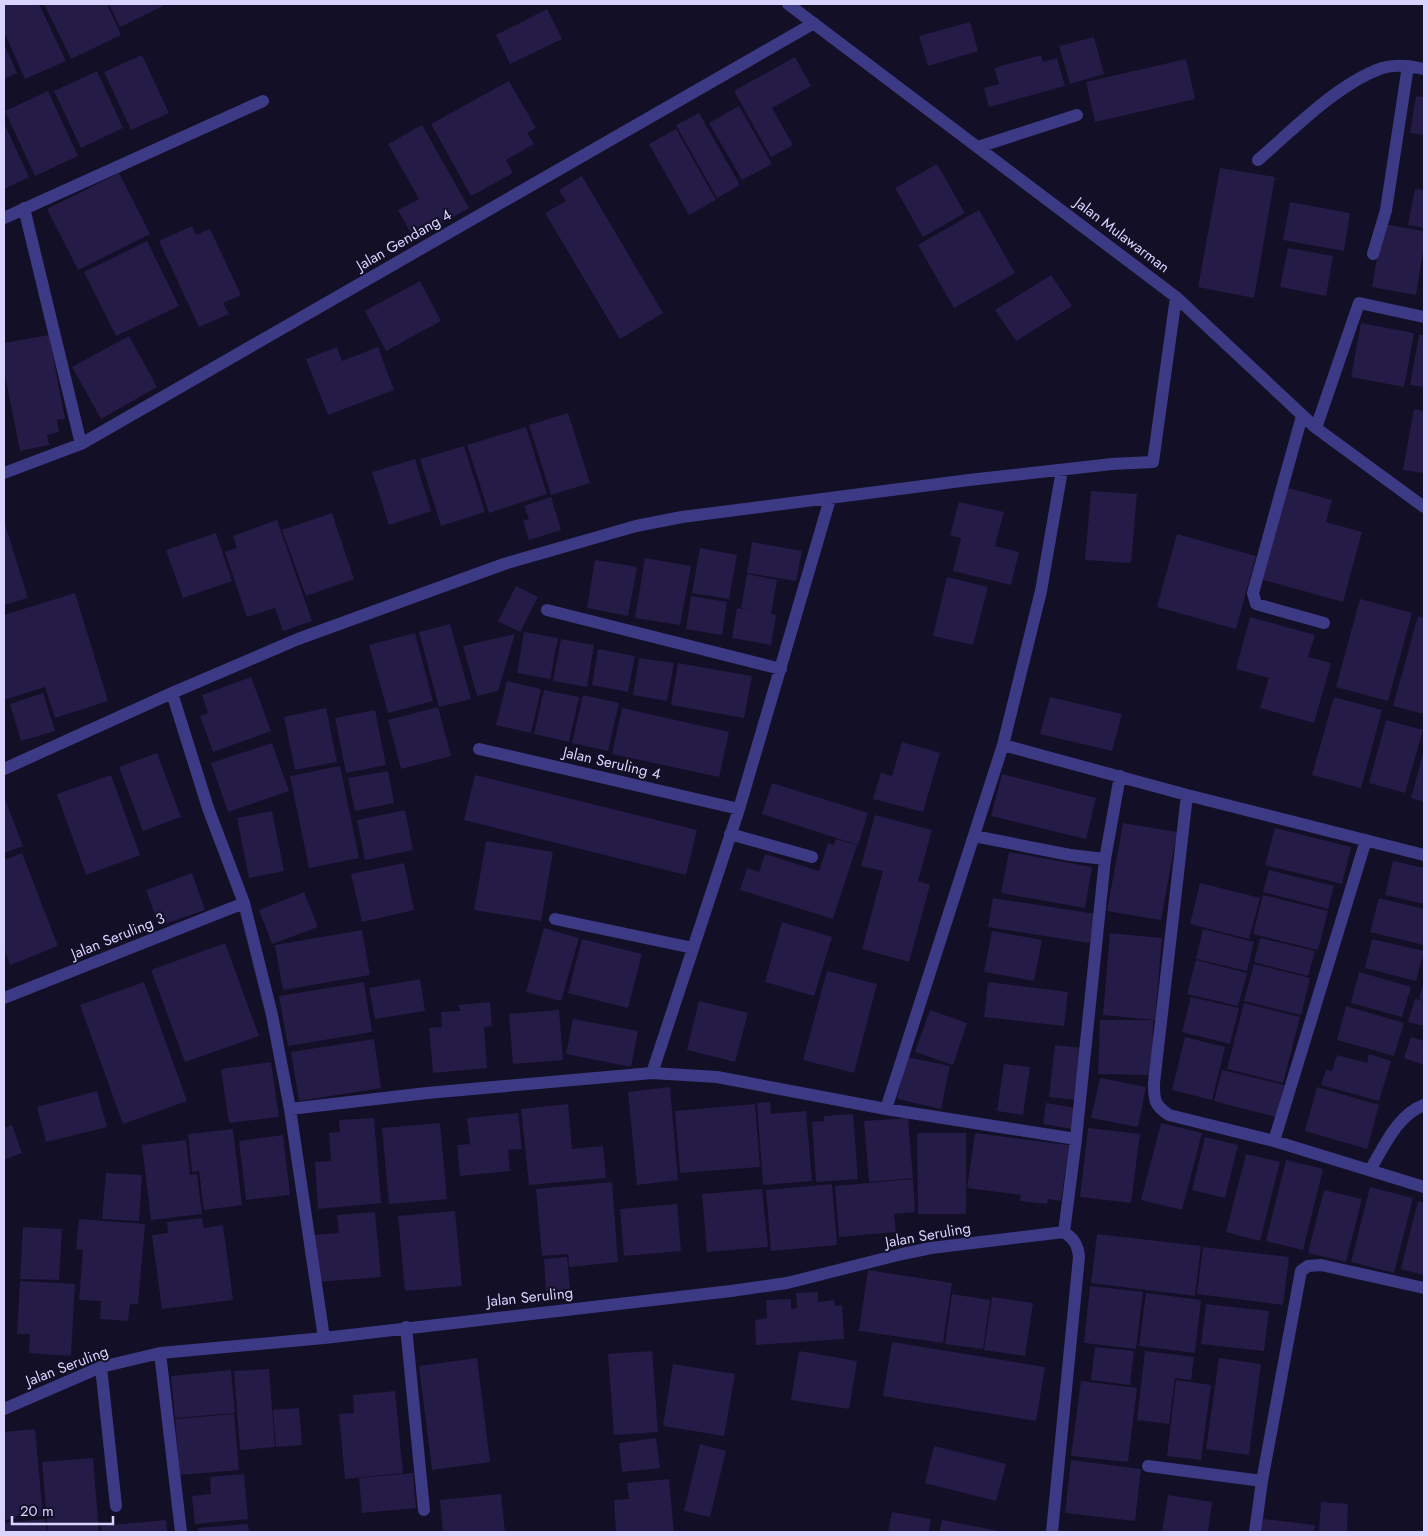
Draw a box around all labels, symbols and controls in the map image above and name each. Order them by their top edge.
street label: Jalan Mulawarman [1068,191,1174,278]
street label: Jalan Gendang 4 [351,204,456,277]
street label: Jalan Seruling 4 [559,741,663,785]
street label: Jalan Seruling 3 [66,907,168,966]
street label: Jalan Seruling [881,1217,973,1254]
street label: Jalan Seruling [484,1282,574,1313]
street label: Jalan Seruling [21,1340,111,1393]
scale bar [12,1494,114,1526]
text: 20 m [20,1500,54,1522]

